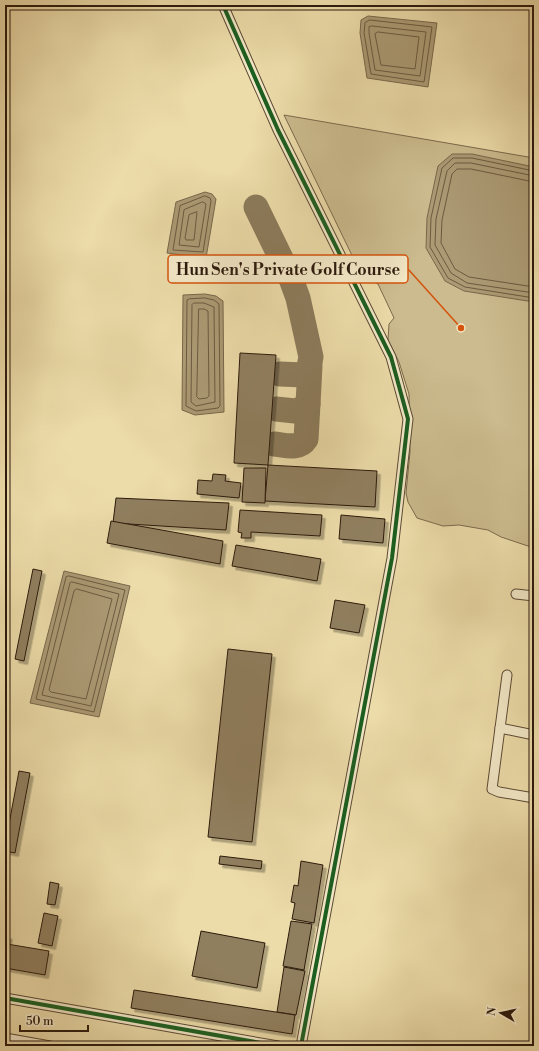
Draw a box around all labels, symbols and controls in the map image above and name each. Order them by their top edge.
callout: Hun Sen's Private Golf Course [168,255,408,283]
text: Hun Sen's Private Golf Course [176,260,400,280]
north arrow [481,993,521,1033]
text: N [485,1006,500,1017]
scale bar [20,1007,88,1033]
text: 50 m [26,1014,54,1029]

